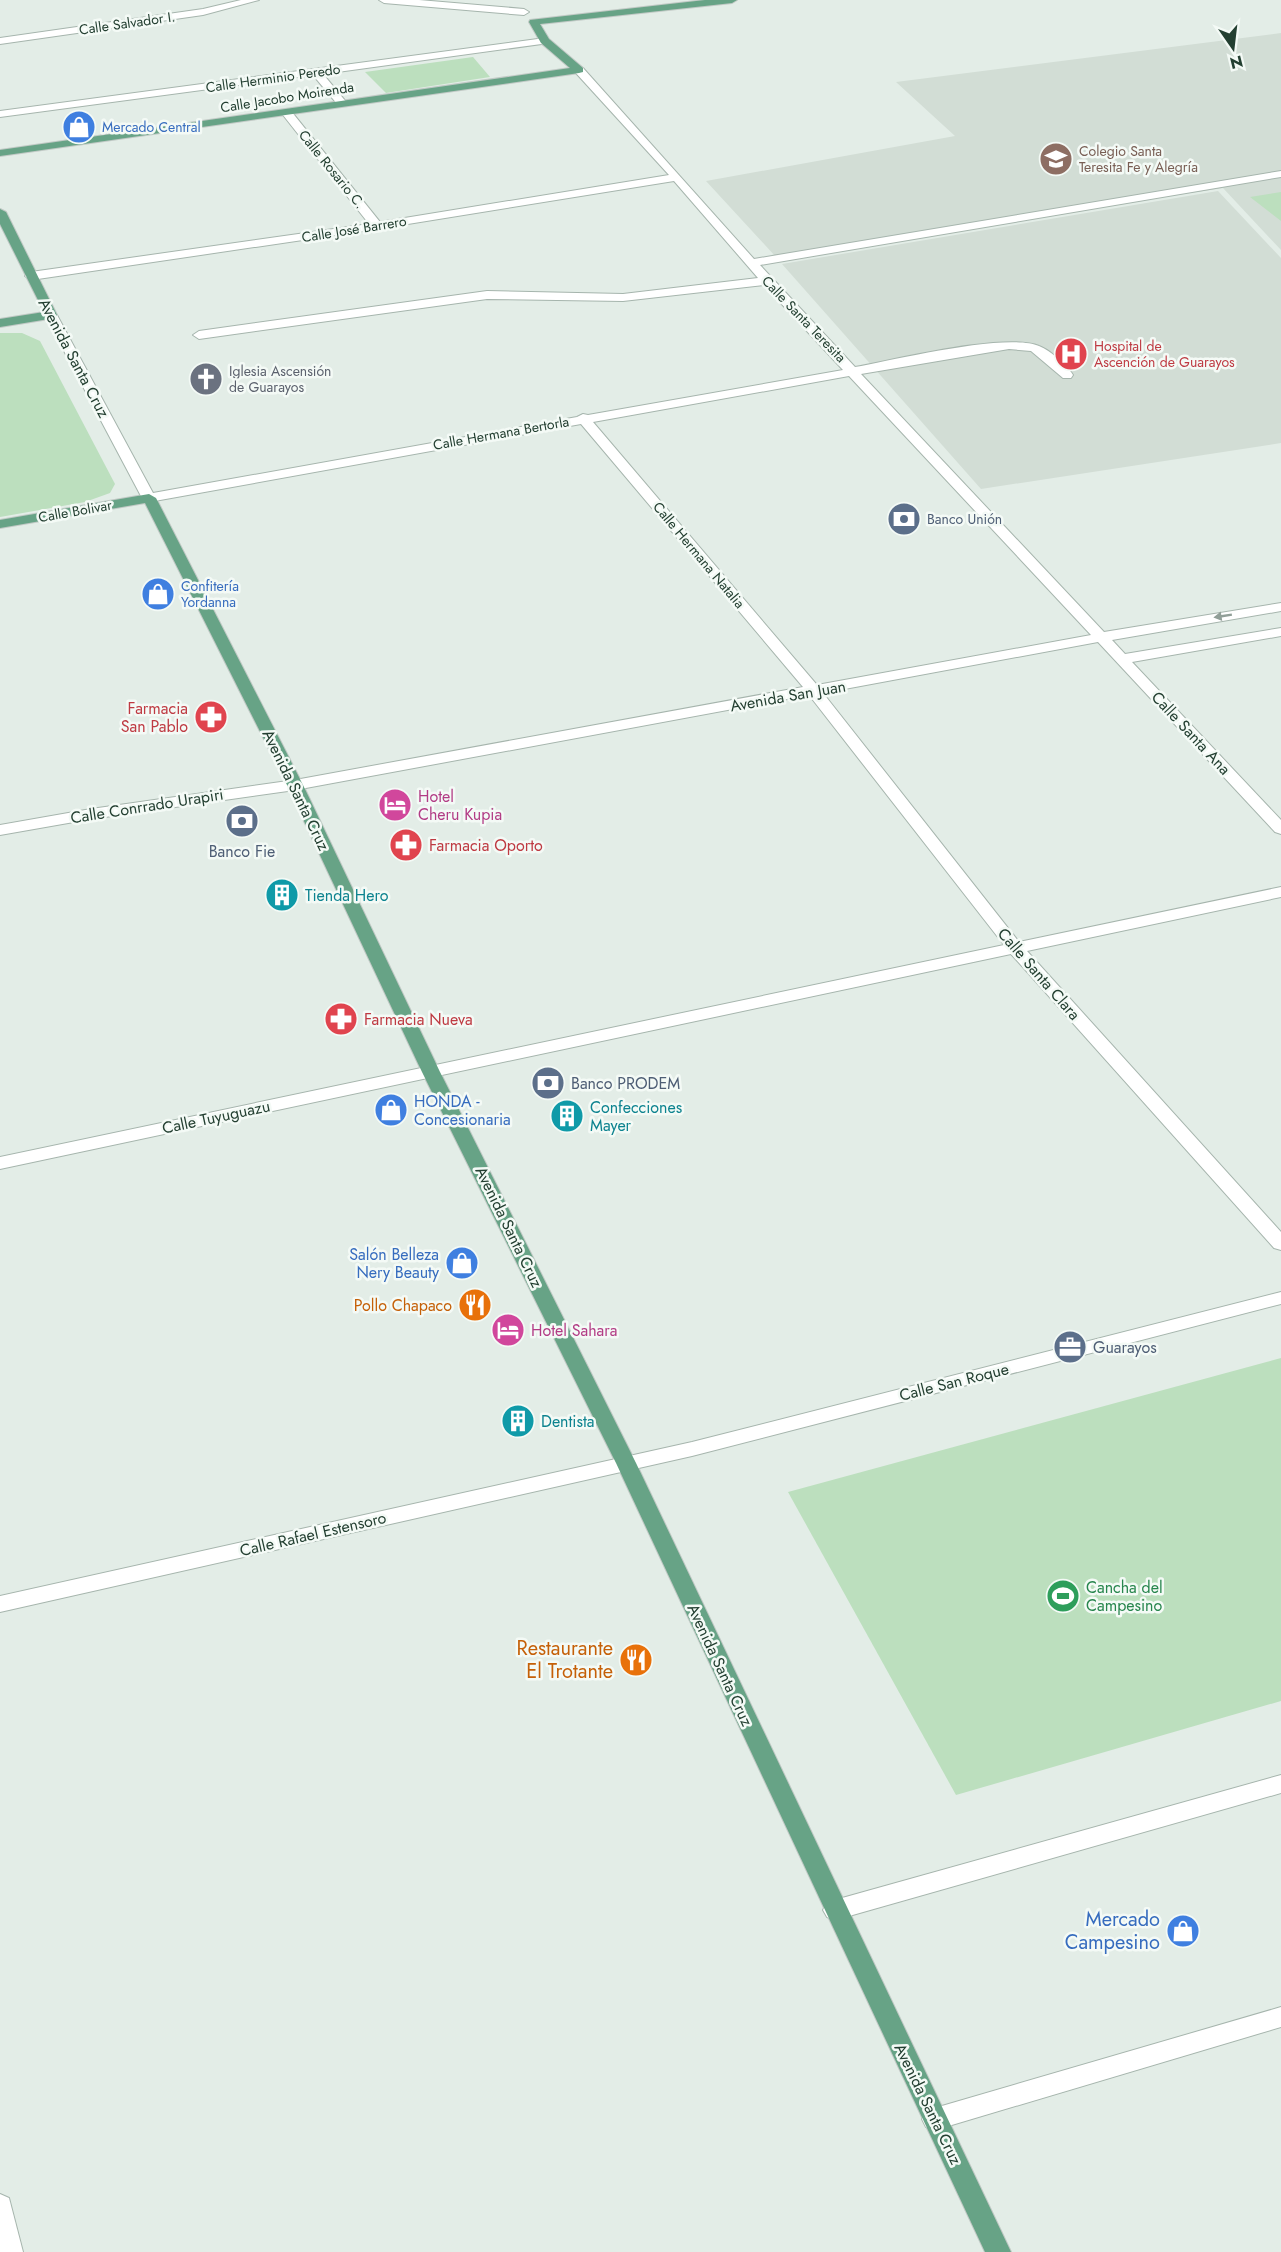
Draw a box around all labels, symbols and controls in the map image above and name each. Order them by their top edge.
street label: Calle Salvador I. [78,6,176,40]
north arrow [1203,18,1263,78]
text: N [1228,49,1245,75]
street label: Calle Herminio Peredo [205,59,342,97]
street label: Calle Jacobo Moirenda [219,77,355,117]
shop icon: Mercado Central [61,109,97,145]
place label: Mercado Central [102,117,201,137]
street label: Calle Rosario C. [294,125,370,213]
school or university icon: Colegio Santa Teresita Fe y Alegría [1038,141,1074,177]
place label: Colegio Santa Teresita Fe y Alegría [1079,141,1198,177]
street label: Calle José Barrero [300,211,408,247]
street label: Calle Santa Teresita [757,271,851,367]
street label: Avenida Santa Cruz [33,294,116,422]
hospital icon: Hospital de Ascención de Guarayos [1053,336,1089,372]
place label: Hospital de Ascención de Guarayos [1094,336,1235,372]
church icon: Iglesia Ascensión de Guarayos [188,361,224,397]
place label: Iglesia Ascensión de Guarayos [229,361,331,397]
street label: Calle Hermana Bertorla [431,411,571,455]
street label: Calle Bolivar [37,495,113,527]
street label: Calle Hermana Natalia [648,497,750,613]
bank icon: Banco Unión [886,501,922,537]
place label: Banco Unión [927,509,1002,529]
shop icon: Confitería Yordanna [140,576,176,612]
place label: Confitería Yordanna [181,576,239,612]
one-way arrow [1214,612,1233,621]
street label: Avenida San Juan [728,675,848,717]
street label: Calle Santa Ana [1146,686,1236,780]
place label: Farmacia San Pablo [121,697,188,738]
pharmacy icon: Farmacia San Pablo [193,699,229,735]
street label: Avenida Santa Cruz [257,725,336,855]
street label: Calle Conrrado Urapiri [69,783,225,829]
place label: Hotel Cheru Kupia [418,785,502,826]
hotel icon: Hotel Cheru Kupia [377,787,413,823]
bank icon: Banco Fie [224,803,260,839]
pharmacy icon: Farmacia Oporto [388,827,424,863]
place label: Farmacia Oporto [429,834,543,857]
place label: Banco Fie [209,840,275,863]
building icon: Tienda Hero [264,877,300,913]
place label: Tienda Hero [305,884,389,907]
street label: Calle Santa Clara [992,923,1086,1025]
pharmacy icon: Farmacia Nueva [323,1001,359,1037]
place label: Farmacia Nueva [364,1008,473,1031]
bank icon: Banco PRODEM [530,1065,566,1101]
place label: Banco PRODEM [571,1072,680,1095]
place label: HONDA - Concesionaria [414,1090,511,1131]
shop icon: HONDA - Concesionaria [373,1092,409,1128]
street label: Calle Tuyuguazu [160,1094,272,1140]
place label: Confecciones Mayer [590,1096,682,1137]
building icon: Confecciones Mayer [549,1098,585,1134]
street label: Avenida Santa Cruz [470,1162,549,1292]
place label: Salón Belleza Nery Beauty [349,1243,440,1284]
shop icon: Salón Belleza Nery Beauty [444,1245,480,1281]
restaurant icon: Pollo Chapaco [457,1287,493,1323]
place label: Pollo Chapaco [354,1294,452,1317]
hotel icon: Hotel Sahara [490,1312,526,1348]
place label: Hotel Sahara [531,1319,617,1342]
office icon: Guarayos [1052,1329,1088,1365]
place label: Guarayos [1093,1336,1157,1359]
street label: Calle San Roque [897,1357,1011,1407]
building icon: Dentista [500,1403,536,1439]
place label: Dentista [541,1410,595,1433]
street label: Calle Rafael Estensoro [238,1506,389,1562]
place label: Cancha del Campesino [1086,1576,1163,1617]
sports icon: Cancha del Campesino [1045,1578,1081,1614]
street label: Avenida Santa Cruz [682,1600,759,1730]
place label: Restaurante El Trotante [516,1634,613,1686]
restaurant icon: Restaurante El Trotante [618,1642,654,1678]
place label: Mercado Campesino [1065,1905,1160,1957]
shop icon: Mercado Campesino [1165,1913,1201,1949]
street label: Avenida Santa Cruz [889,2039,968,2169]

